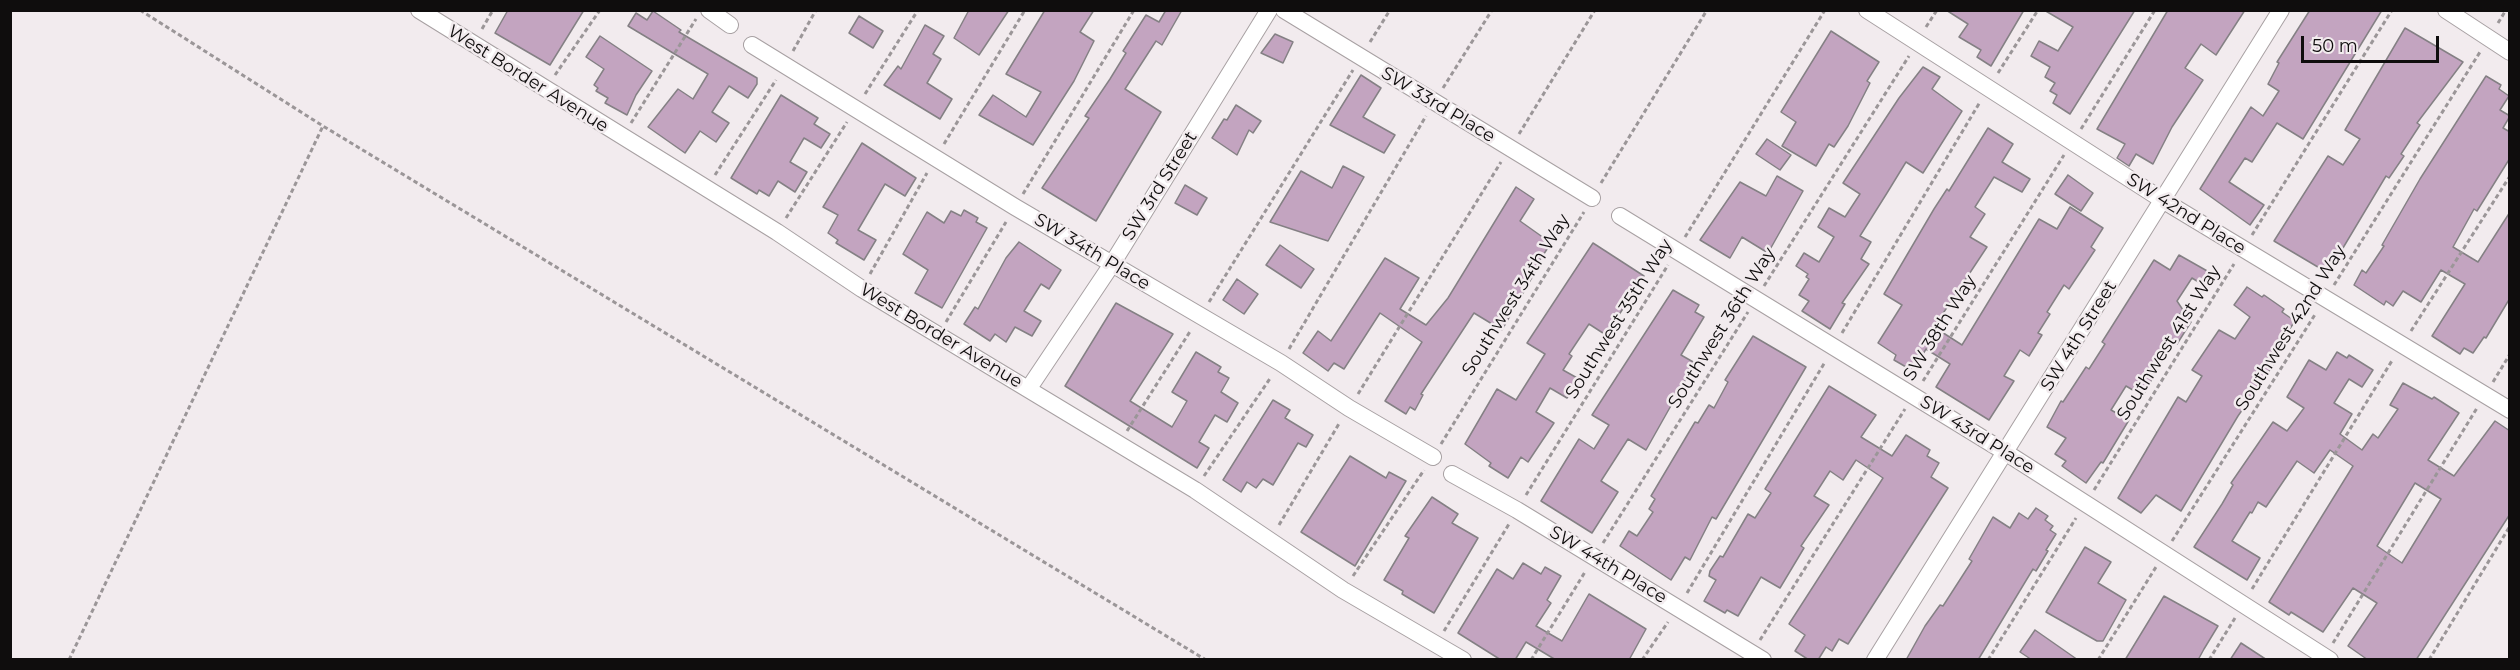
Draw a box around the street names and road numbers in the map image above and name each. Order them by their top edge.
street label: West Border Avenue [444,21,612,137]
street label: SW 33rd Place [1377,62,1499,148]
street label: SW 3rd Street [1118,128,1202,244]
street label: SW 42nd Place [2123,169,2249,259]
street label: SW 34th Place [1030,209,1154,295]
street label: Southwest 34th Way [1457,210,1575,380]
street label: Southwest 35th Way [1561,235,1677,403]
street label: Southwest 42nd Way [2231,241,2351,415]
street label: Southwest 36th Way [1664,244,1780,412]
street label: Southwest 41st Way [2112,261,2226,425]
street label: SW 38th Way [1899,271,1981,385]
street label: SW 4th Street [2036,277,2122,395]
street label: West Border Avenue [856,279,1026,393]
street label: SW 43rd Place [1916,391,2038,479]
street label: SW 44th Place [1545,521,1671,609]

